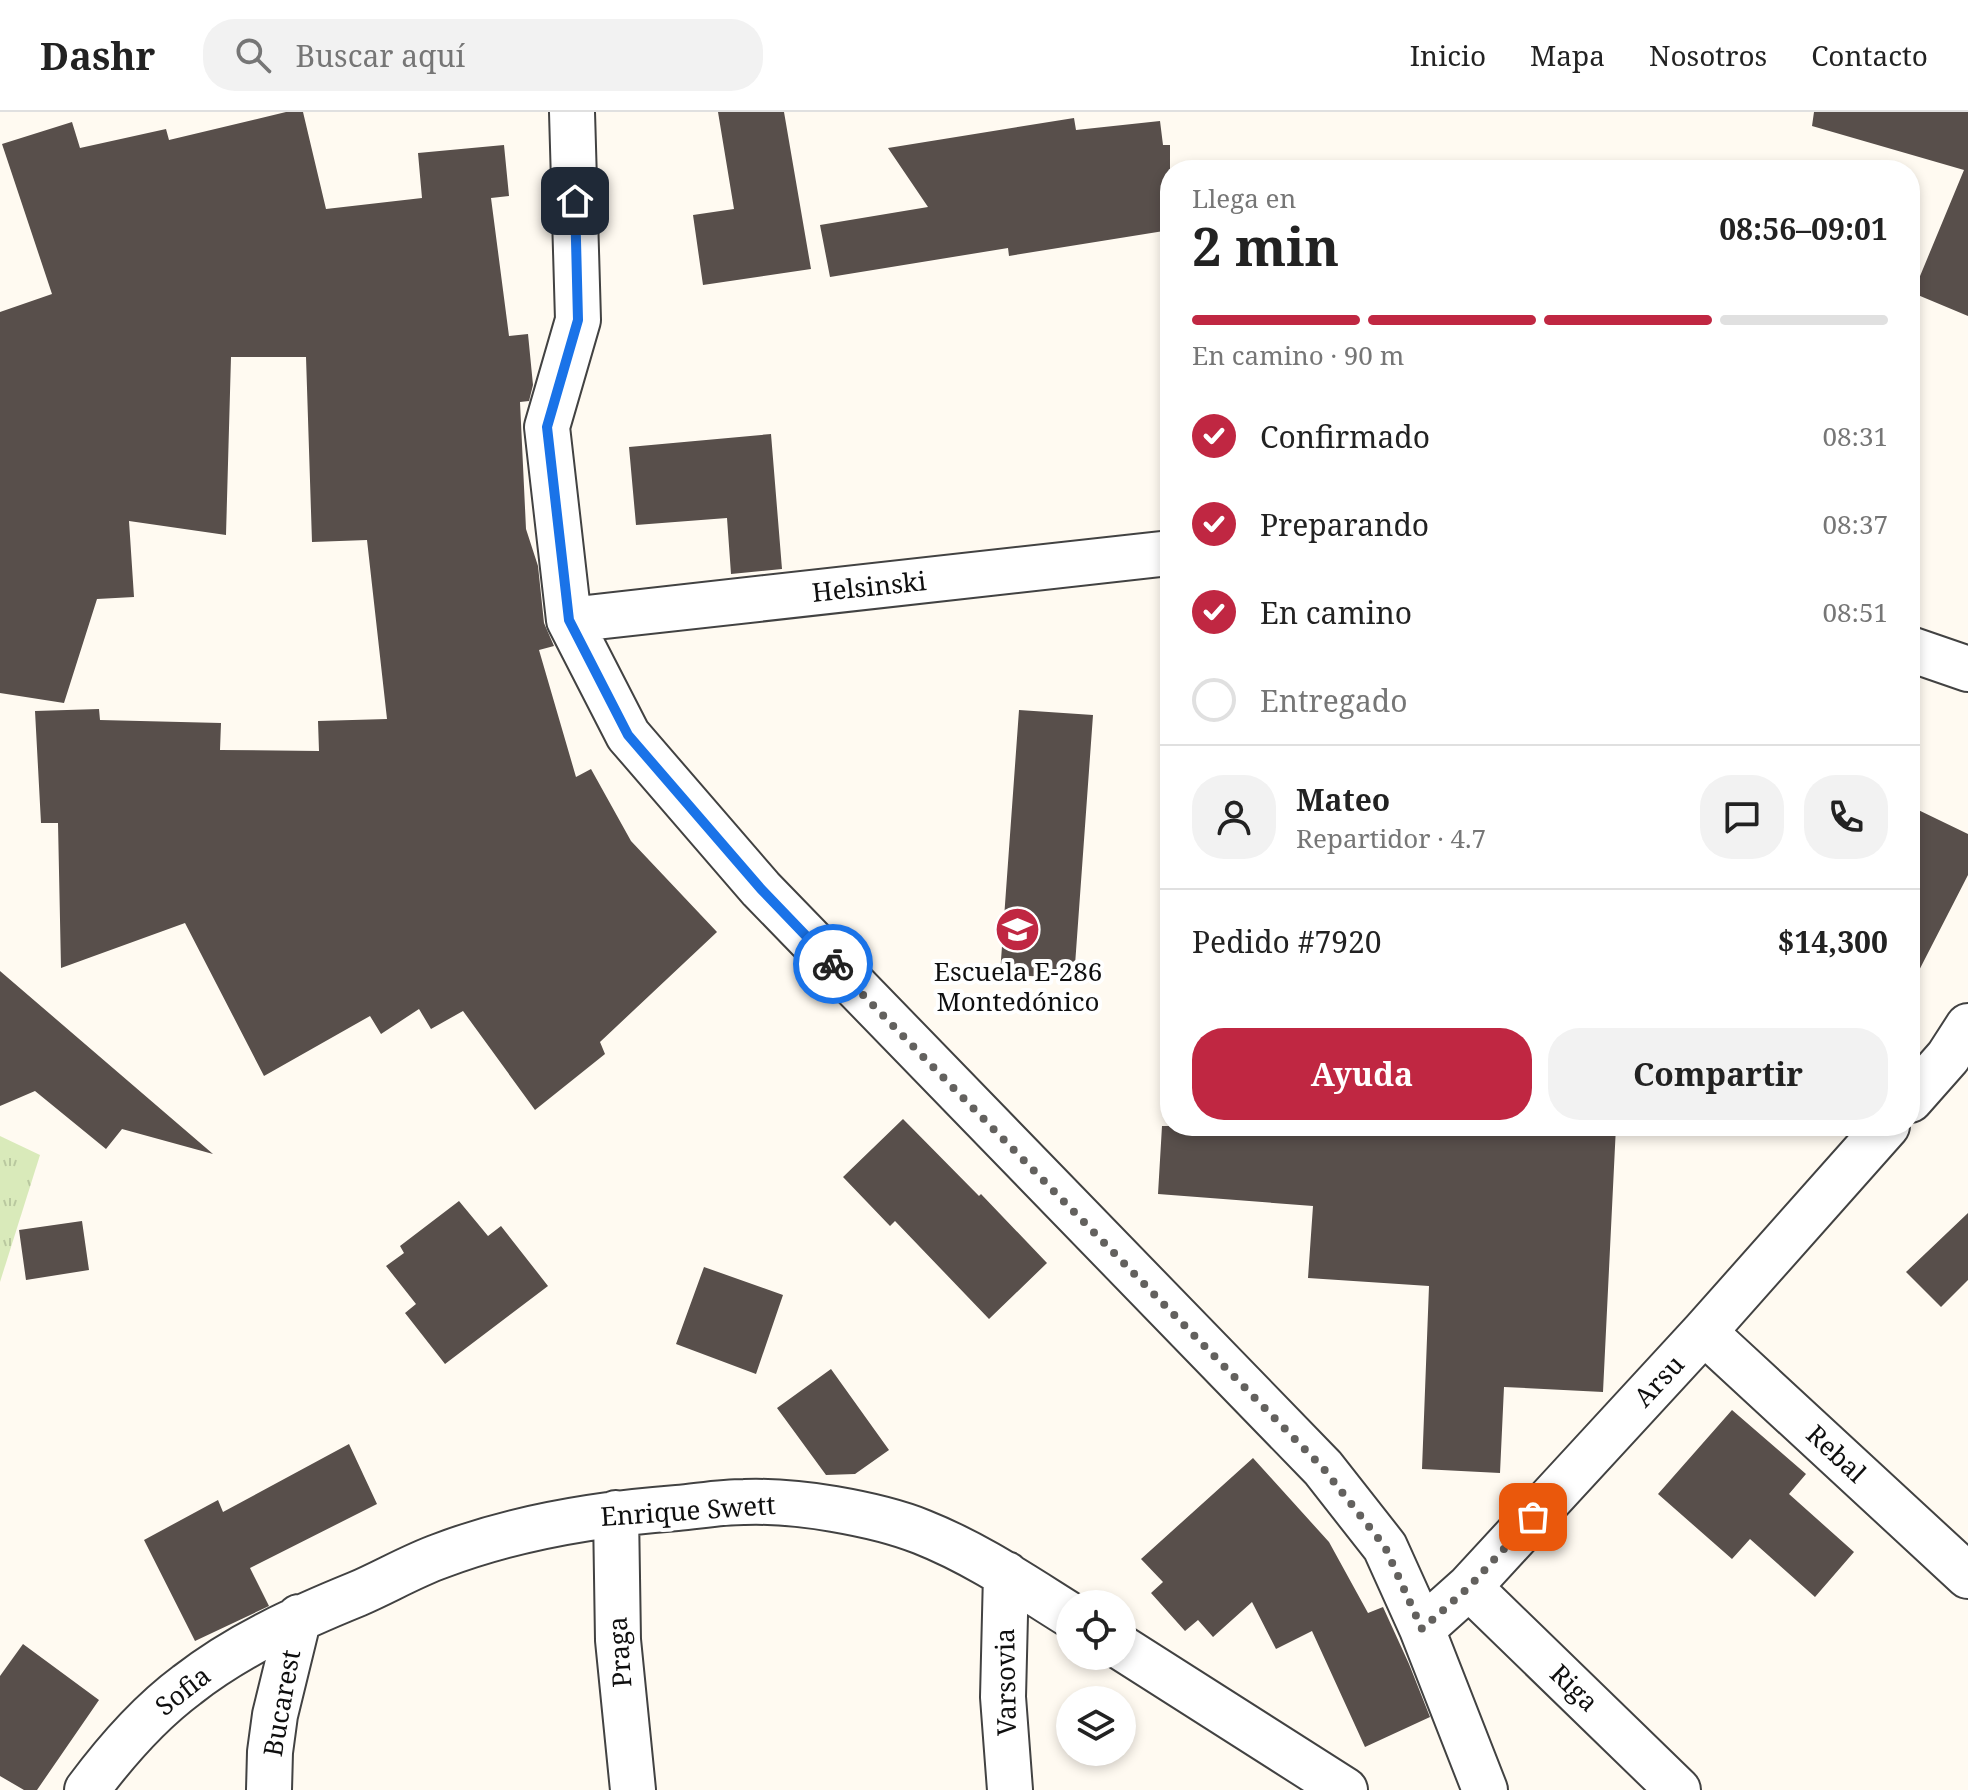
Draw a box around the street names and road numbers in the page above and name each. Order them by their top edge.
street label: Helsinski [810,562,928,610]
street label: Arsu [1625,1347,1691,1414]
street label: Rebal [1799,1416,1874,1490]
street label: Enrique Swett [599,1486,777,1534]
street label: Praga [599,1616,639,1689]
street label: Varsovia [986,1628,1024,1736]
street label: Bucarest [254,1647,308,1759]
street label: Riga [1543,1656,1607,1719]
street label: Sofia [147,1657,218,1723]

